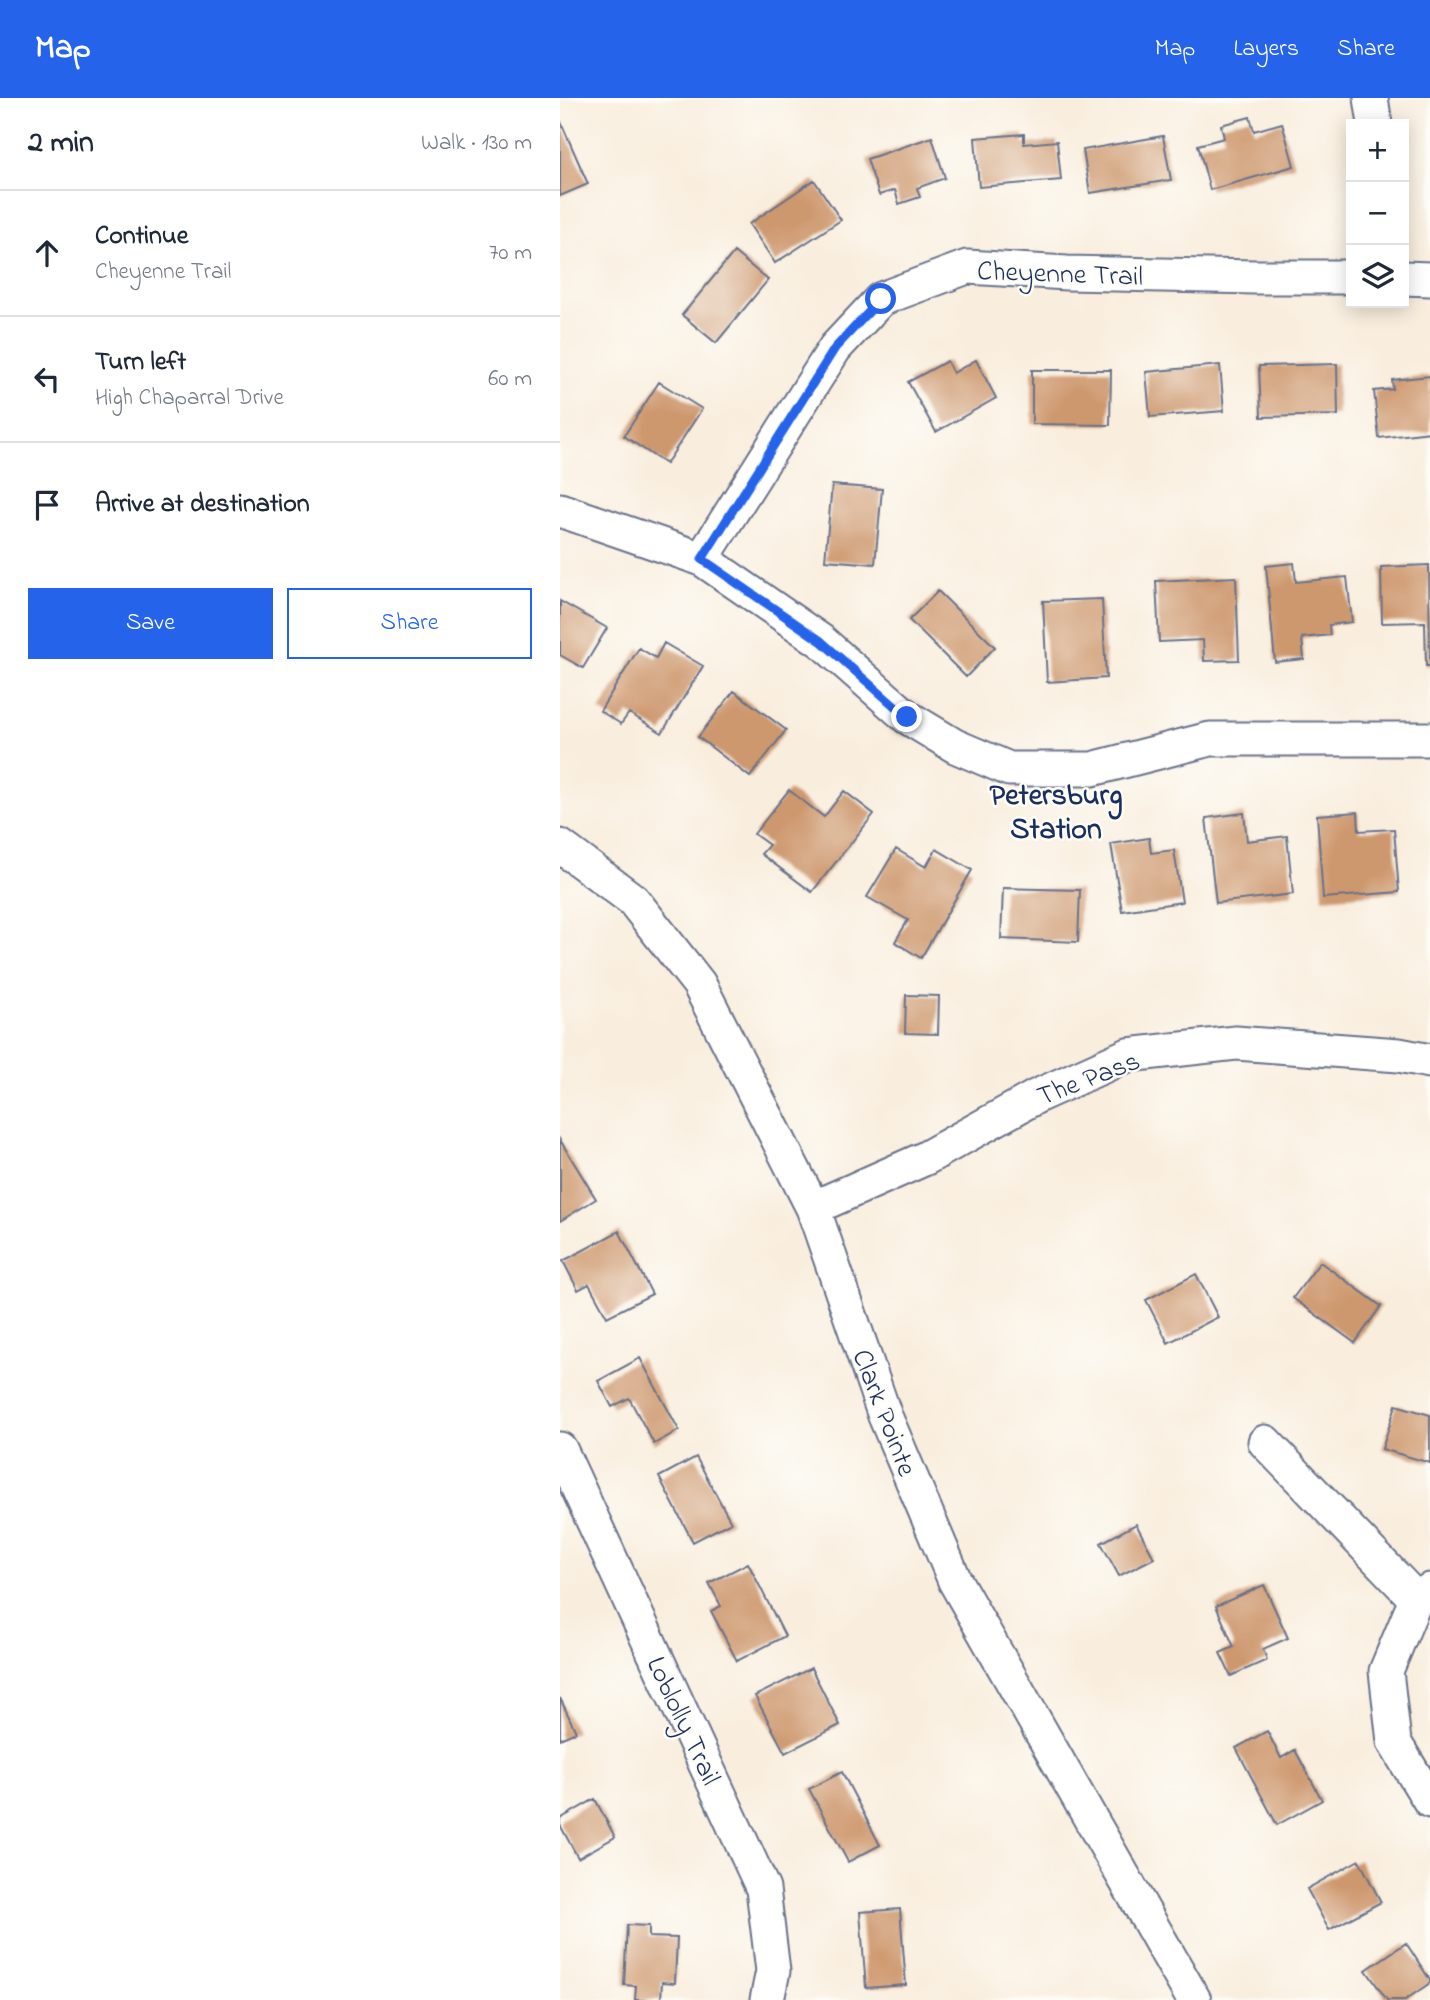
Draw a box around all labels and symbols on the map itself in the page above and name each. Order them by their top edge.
street label: Cheyenne Trail [976,252,1144,299]
route start [865,283,896,314]
route end [891,701,922,732]
district label: Petersburg Station [990,775,1122,853]
street label: The Pass [1032,1042,1147,1119]
street label: Clark Pointe [840,1344,926,1483]
street label: Loblolly Trail [634,1650,730,1793]

